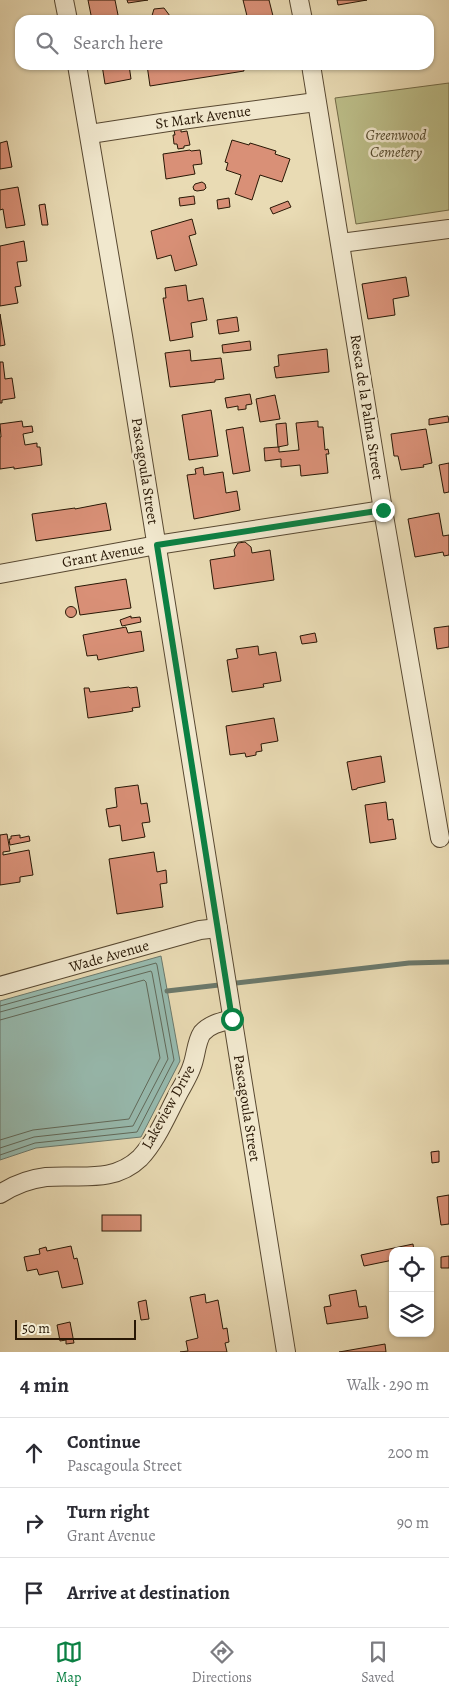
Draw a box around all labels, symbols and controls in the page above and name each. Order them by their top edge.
search box [15,15,434,70]
icon: search [33,29,61,57]
text: Search here [73,30,163,56]
street label: St Mark Avenue [154,100,252,134]
park label: Greenwood Cemetery [366,125,426,162]
street label: Resca de la Palma Street [346,333,388,481]
street label: Pascagoula Street [127,416,163,526]
route end [372,499,395,522]
street label: Grant Avenue [60,538,146,572]
street label: Wade Avenue [66,935,152,977]
route start [221,1008,244,1031]
street label: Pascagoula Street [229,1053,265,1163]
street label: Lakeview Drive [137,1061,199,1153]
map controls [389,1247,434,1337]
button: locate [389,1247,434,1292]
button: layers [389,1292,434,1337]
scale bar [15,1317,136,1340]
text: 50 m [22,1319,50,1338]
text: 4 min [20,1371,69,1399]
text: Walk · 290 m [347,1374,429,1396]
text: Continue [67,1429,141,1455]
icon: ahead [20,1439,48,1467]
text: 200 m [388,1442,429,1464]
text: Pascagoula Street [67,1455,182,1477]
text: Turn right [67,1499,149,1525]
icon: right [20,1509,48,1537]
text: 90 m [397,1512,429,1534]
text: Grant Avenue [67,1525,156,1547]
icon: arrive [20,1579,48,1607]
text: Arrive at destination [67,1580,230,1606]
tab: Map [55,1638,83,1687]
tab: Directions [192,1638,252,1687]
tab: Saved [361,1638,394,1687]

